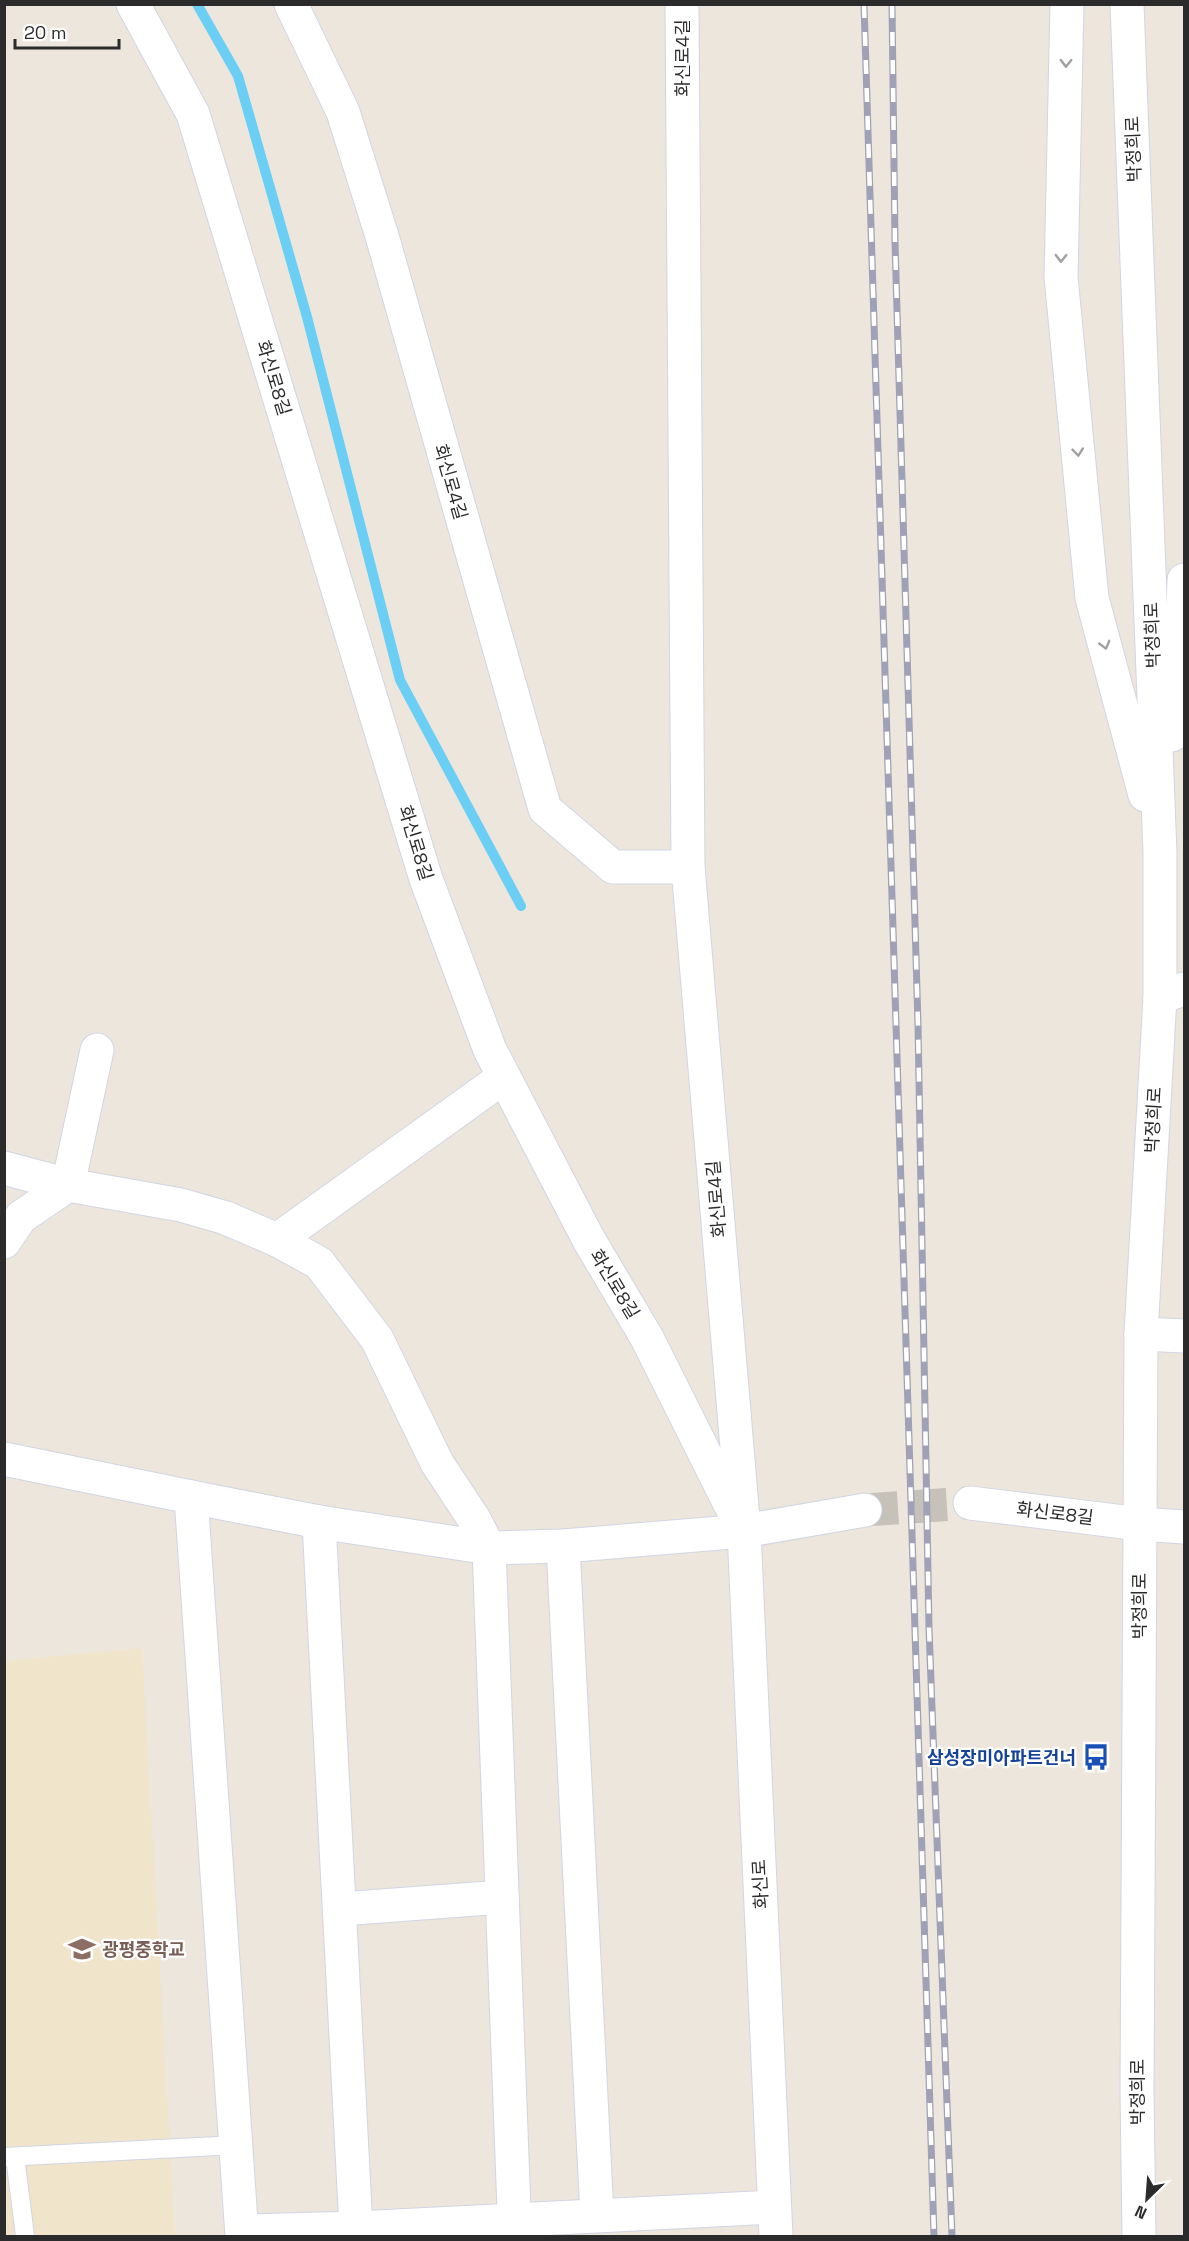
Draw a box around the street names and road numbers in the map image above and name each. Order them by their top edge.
street label: 화신로4길 [671,19,694,97]
street label: 박정희로 [1120,115,1146,183]
street label: 화신로8길 [252,338,296,418]
street label: 화신로4길 [429,442,473,522]
street label: 박정희로 [1139,601,1165,669]
street label: 화신로8길 [394,803,438,883]
street label: 박정희로 [1140,1086,1166,1154]
street label: 화신로4길 [701,1159,731,1239]
street label: 화신로8길 [585,1245,645,1323]
street label: 화신로8길 [1015,1497,1095,1529]
street label: 박정희로 [1128,1573,1151,1639]
street label: 화신로 [747,1859,773,1909]
street label: 박정희로 [1126,2059,1149,2125]

